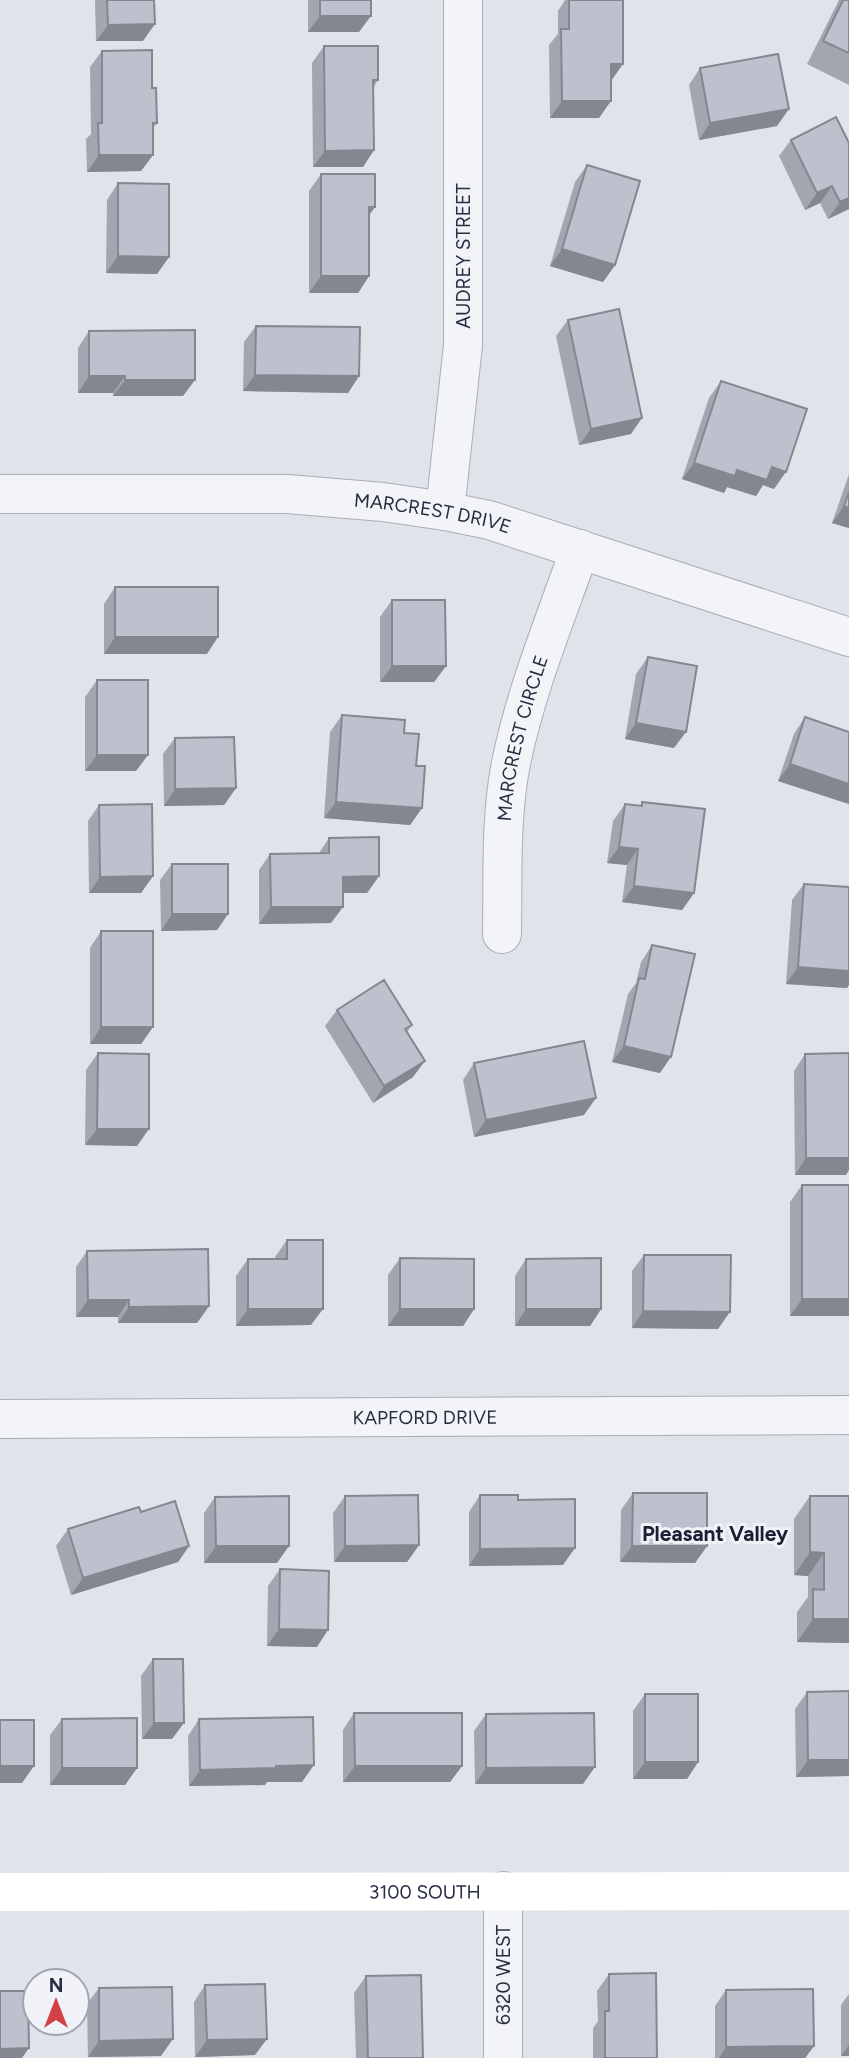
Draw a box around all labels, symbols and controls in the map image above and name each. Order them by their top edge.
street label: AUDREY STREET [452,183,475,329]
street label: MARCREST DRIVE [353,489,514,538]
street label: MARCREST CIRCLE [493,652,553,822]
street label: KAPFORD DRIVE [353,1406,497,1429]
district label: Pleasant Valley [642,1521,789,1546]
street label: 3100 SOUTH [369,1880,481,1904]
street label: 6320 WEST [492,1924,515,2025]
north arrow [21,1967,91,2037]
text: N [49,1974,63,1997]

